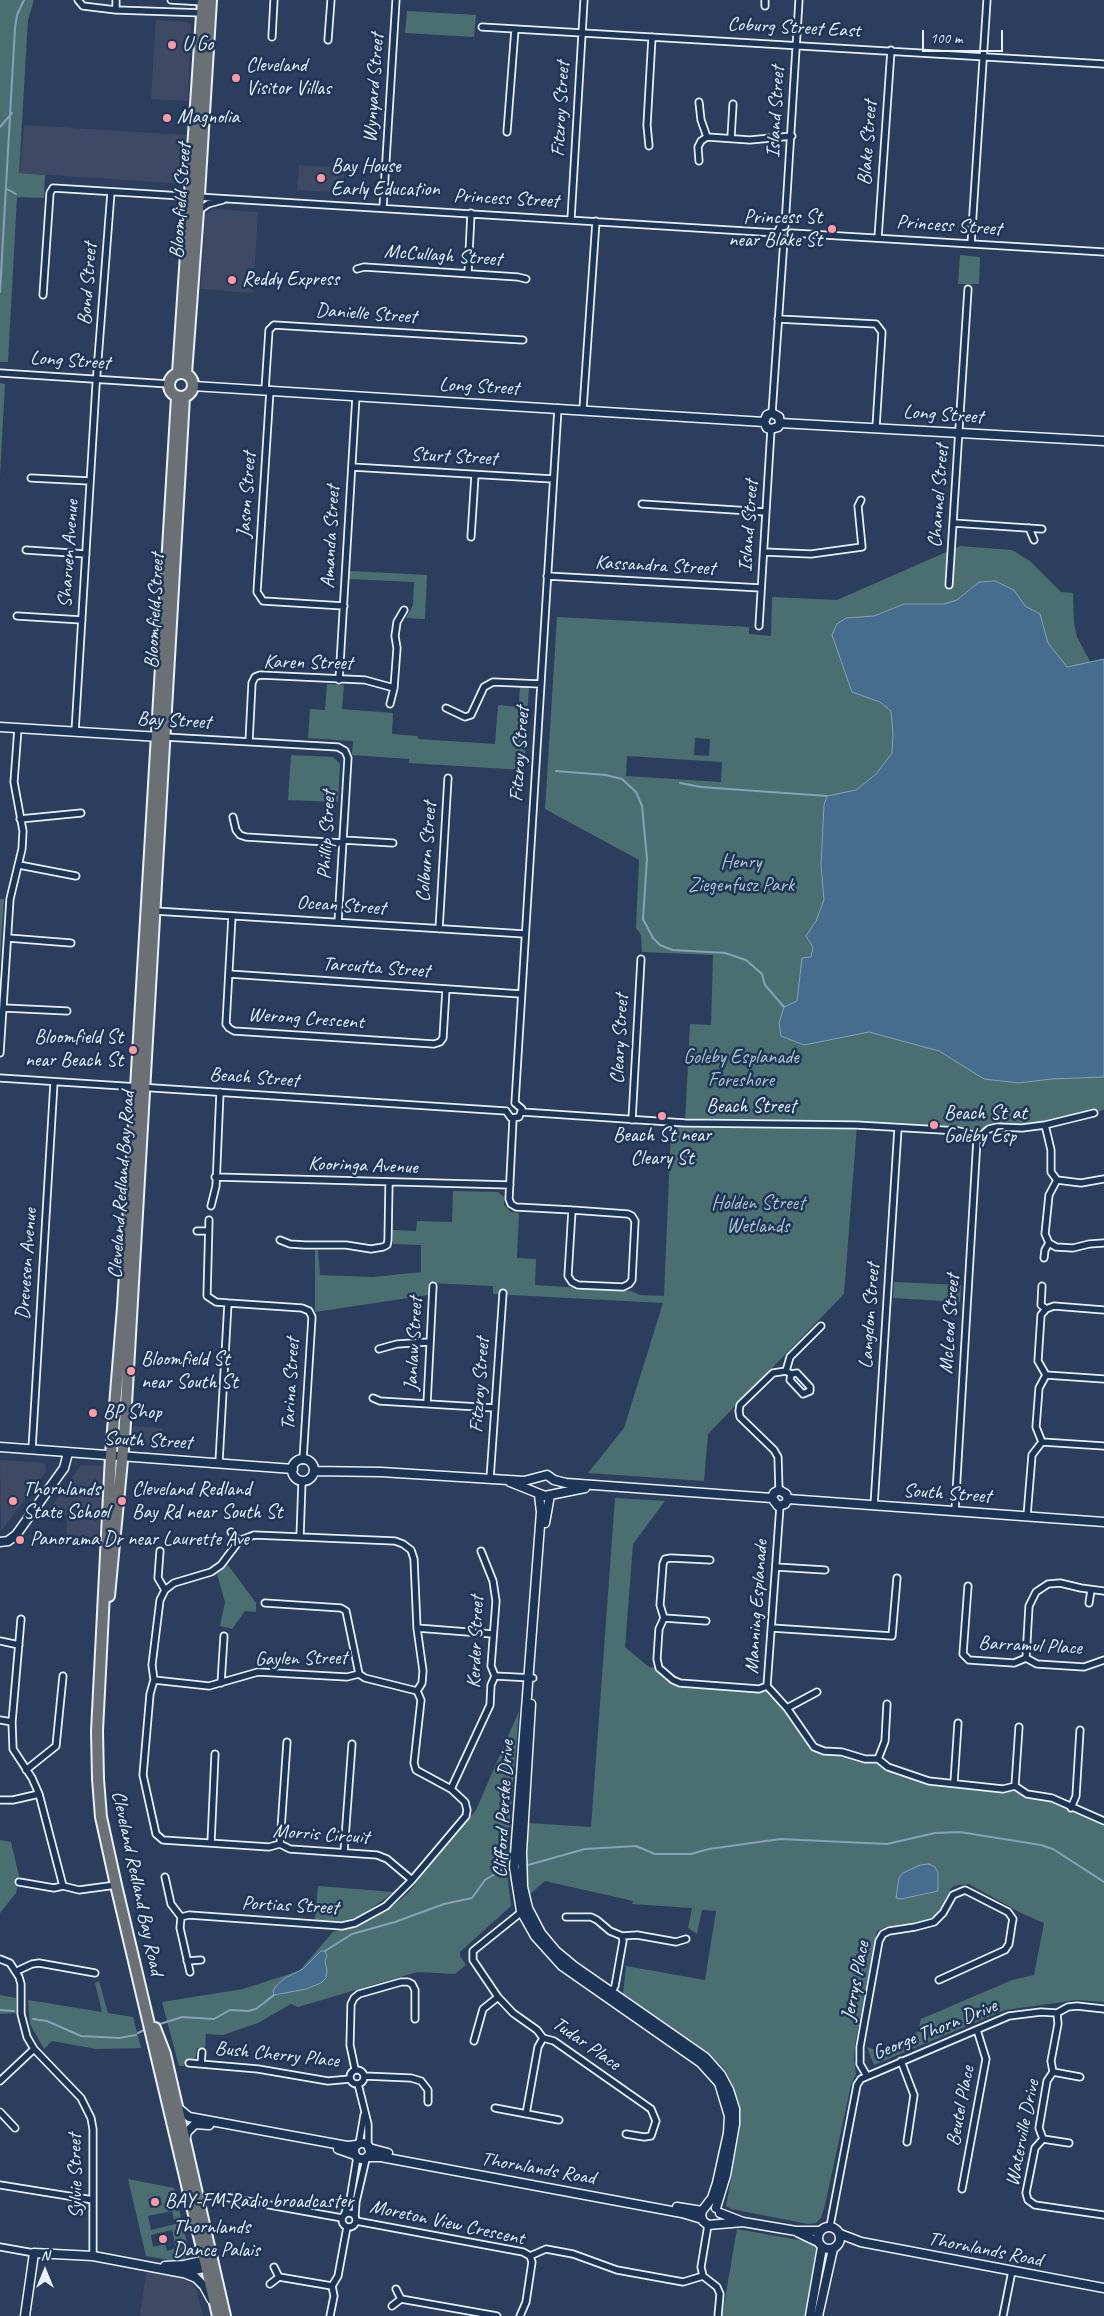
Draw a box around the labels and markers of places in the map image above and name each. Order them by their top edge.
place label: U Go [182,33,213,57]
marker: U Go [166,39,178,51]
place label: Cleveland Visitor Villas [246,54,331,101]
marker: Cleveland Visitor Villas [230,72,242,84]
place label: Magnolia [177,106,239,130]
marker: Magnolia [161,112,173,124]
place label: Bay House Early Education [331,155,440,202]
marker: Bay House Early Education [315,172,327,184]
place label: Princess St near Blake St [728,206,822,253]
marker: Princess St near Blake St [826,223,838,235]
place label: Reddy Express [242,268,339,292]
marker: Reddy Express [226,274,238,286]
place label: Bloomfield St near Beach St [25,1026,123,1073]
marker: Bloomfield St near Beach St [127,1044,139,1056]
place label: Beach St at Goleby Esp [944,1102,1027,1149]
marker: Beach St near Cleary St [656,1110,668,1122]
marker: Beach St at Goleby Esp [928,1119,940,1131]
place label: Beach St near Cleary St [613,1124,711,1171]
place label: Bloomfield St near South St [141,1348,238,1395]
marker: Bloomfield St near South St [125,1365,137,1377]
place label: BP Shop [103,1401,161,1425]
marker: BP Shop [87,1407,99,1419]
place label: Thornlands State School [23,1478,109,1525]
place label: Cleveland Redland Bay Rd near South St [132,1478,282,1525]
marker: Thornlands State School [7,1495,19,1507]
marker: Cleveland Redland Bay Rd near South St [116,1495,128,1507]
place label: Panorama Dr near Laurette Ave [30,1528,249,1552]
marker: Panorama Dr near Laurette Ave [14,1534,26,1546]
place label: BAY-FM Radio broadcaster [165,2190,353,2214]
marker: BAY-FM Radio broadcaster [149,2196,161,2208]
place label: Thornlands Dance Palais [173,2216,260,2263]
marker: Thornlands Dance Palais [157,2233,169,2245]

